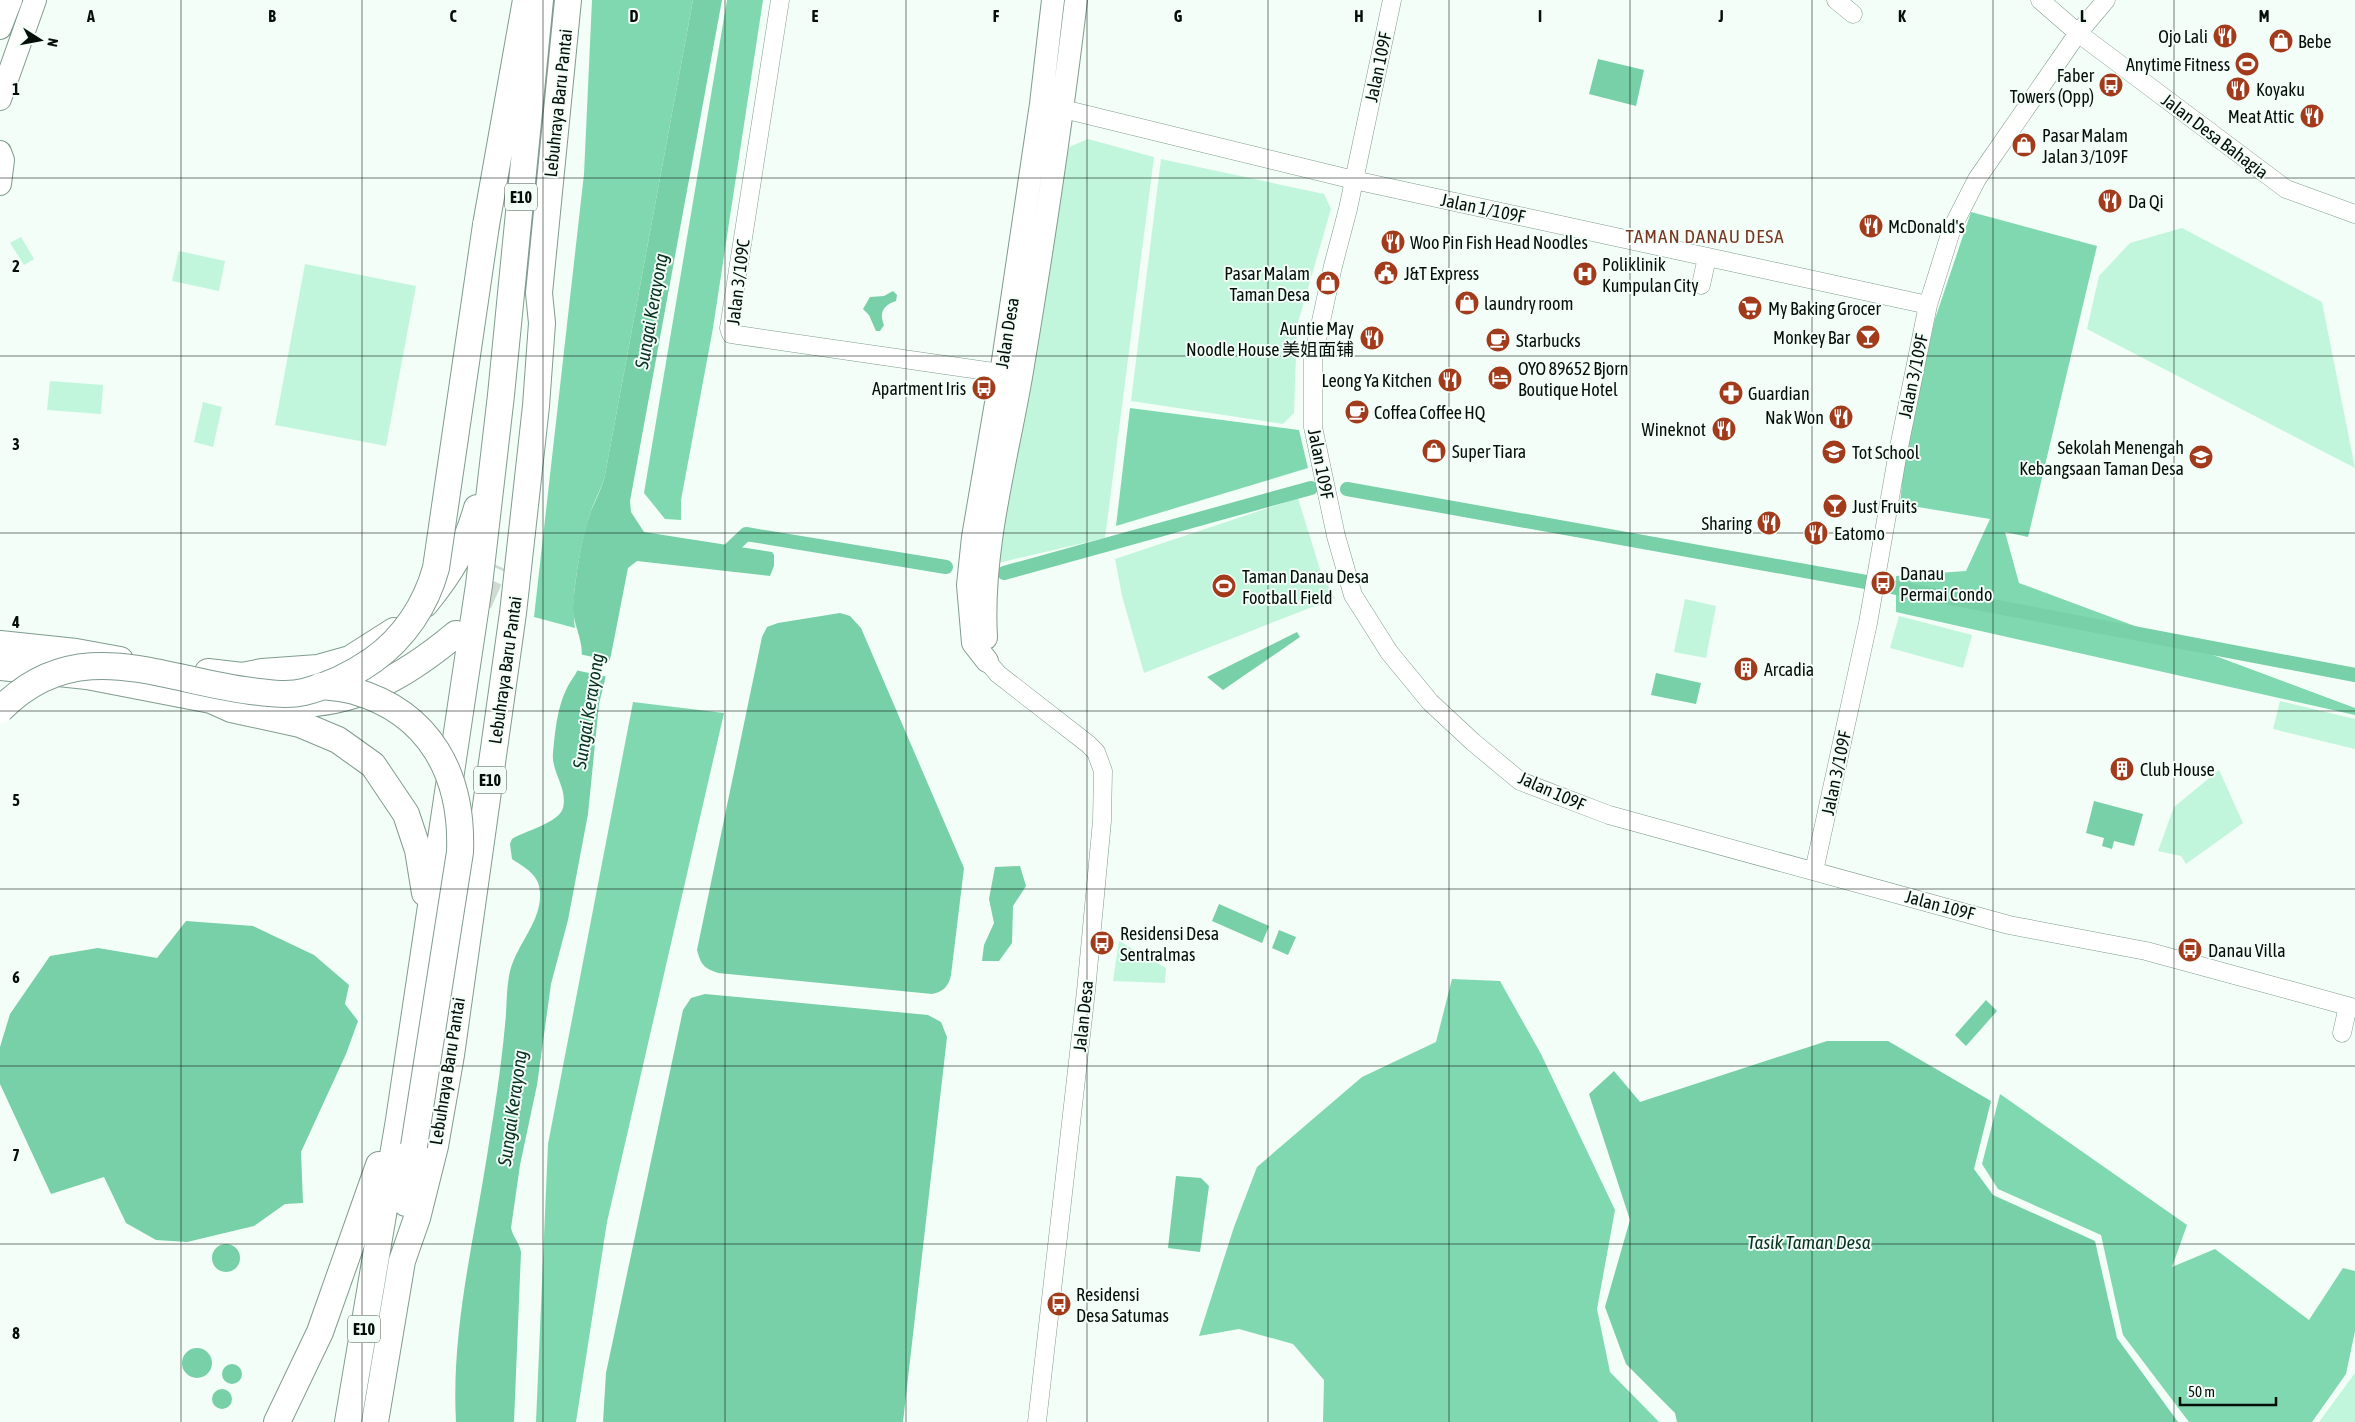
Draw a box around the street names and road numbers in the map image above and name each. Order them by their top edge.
street label: Lebuhraya Baru Pantai [540,28,576,178]
street label: Jalan 109F [1360,29,1396,104]
street label: Jalan Desa Bahagia [2157,89,2273,183]
road number: E10 [505,183,537,210]
street label: Jalan 1/109F [1439,189,1528,227]
street label: Jalan 3/109C [722,238,754,326]
street label: Jalan Desa [991,296,1023,370]
street label: Jalan 3/109F [1894,331,1932,420]
street label: Jalan 109F [1304,427,1338,502]
street label: Lebuhraya Baru Pantai [484,595,526,745]
street label: Jalan 3/109F [1817,728,1855,817]
road number: E10 [474,766,506,794]
street label: Jalan 109F [1515,767,1589,815]
street label: Jalan 109F [1903,886,1978,925]
street label: Jalan Desa [1069,979,1097,1053]
street label: Lebuhraya Baru Pantai [425,996,469,1146]
road number: E10 [348,1316,380,1342]

